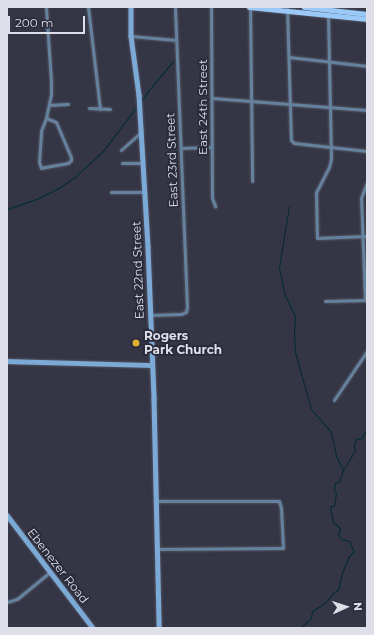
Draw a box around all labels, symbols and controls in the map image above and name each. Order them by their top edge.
scale bar [10,8,87,34]
text: 200 m [15,15,54,30]
street label: East 24th Street [196,59,210,155]
street label: East 23rd Street [163,112,181,208]
street label: East 22nd Street [129,221,147,319]
place label: Rogers Park Church [144,329,222,357]
marker: Rogers Park Church [131,338,141,348]
street label: Ebenezer Road [24,526,92,606]
north arrow [326,587,366,627]
text: N [351,602,365,611]

